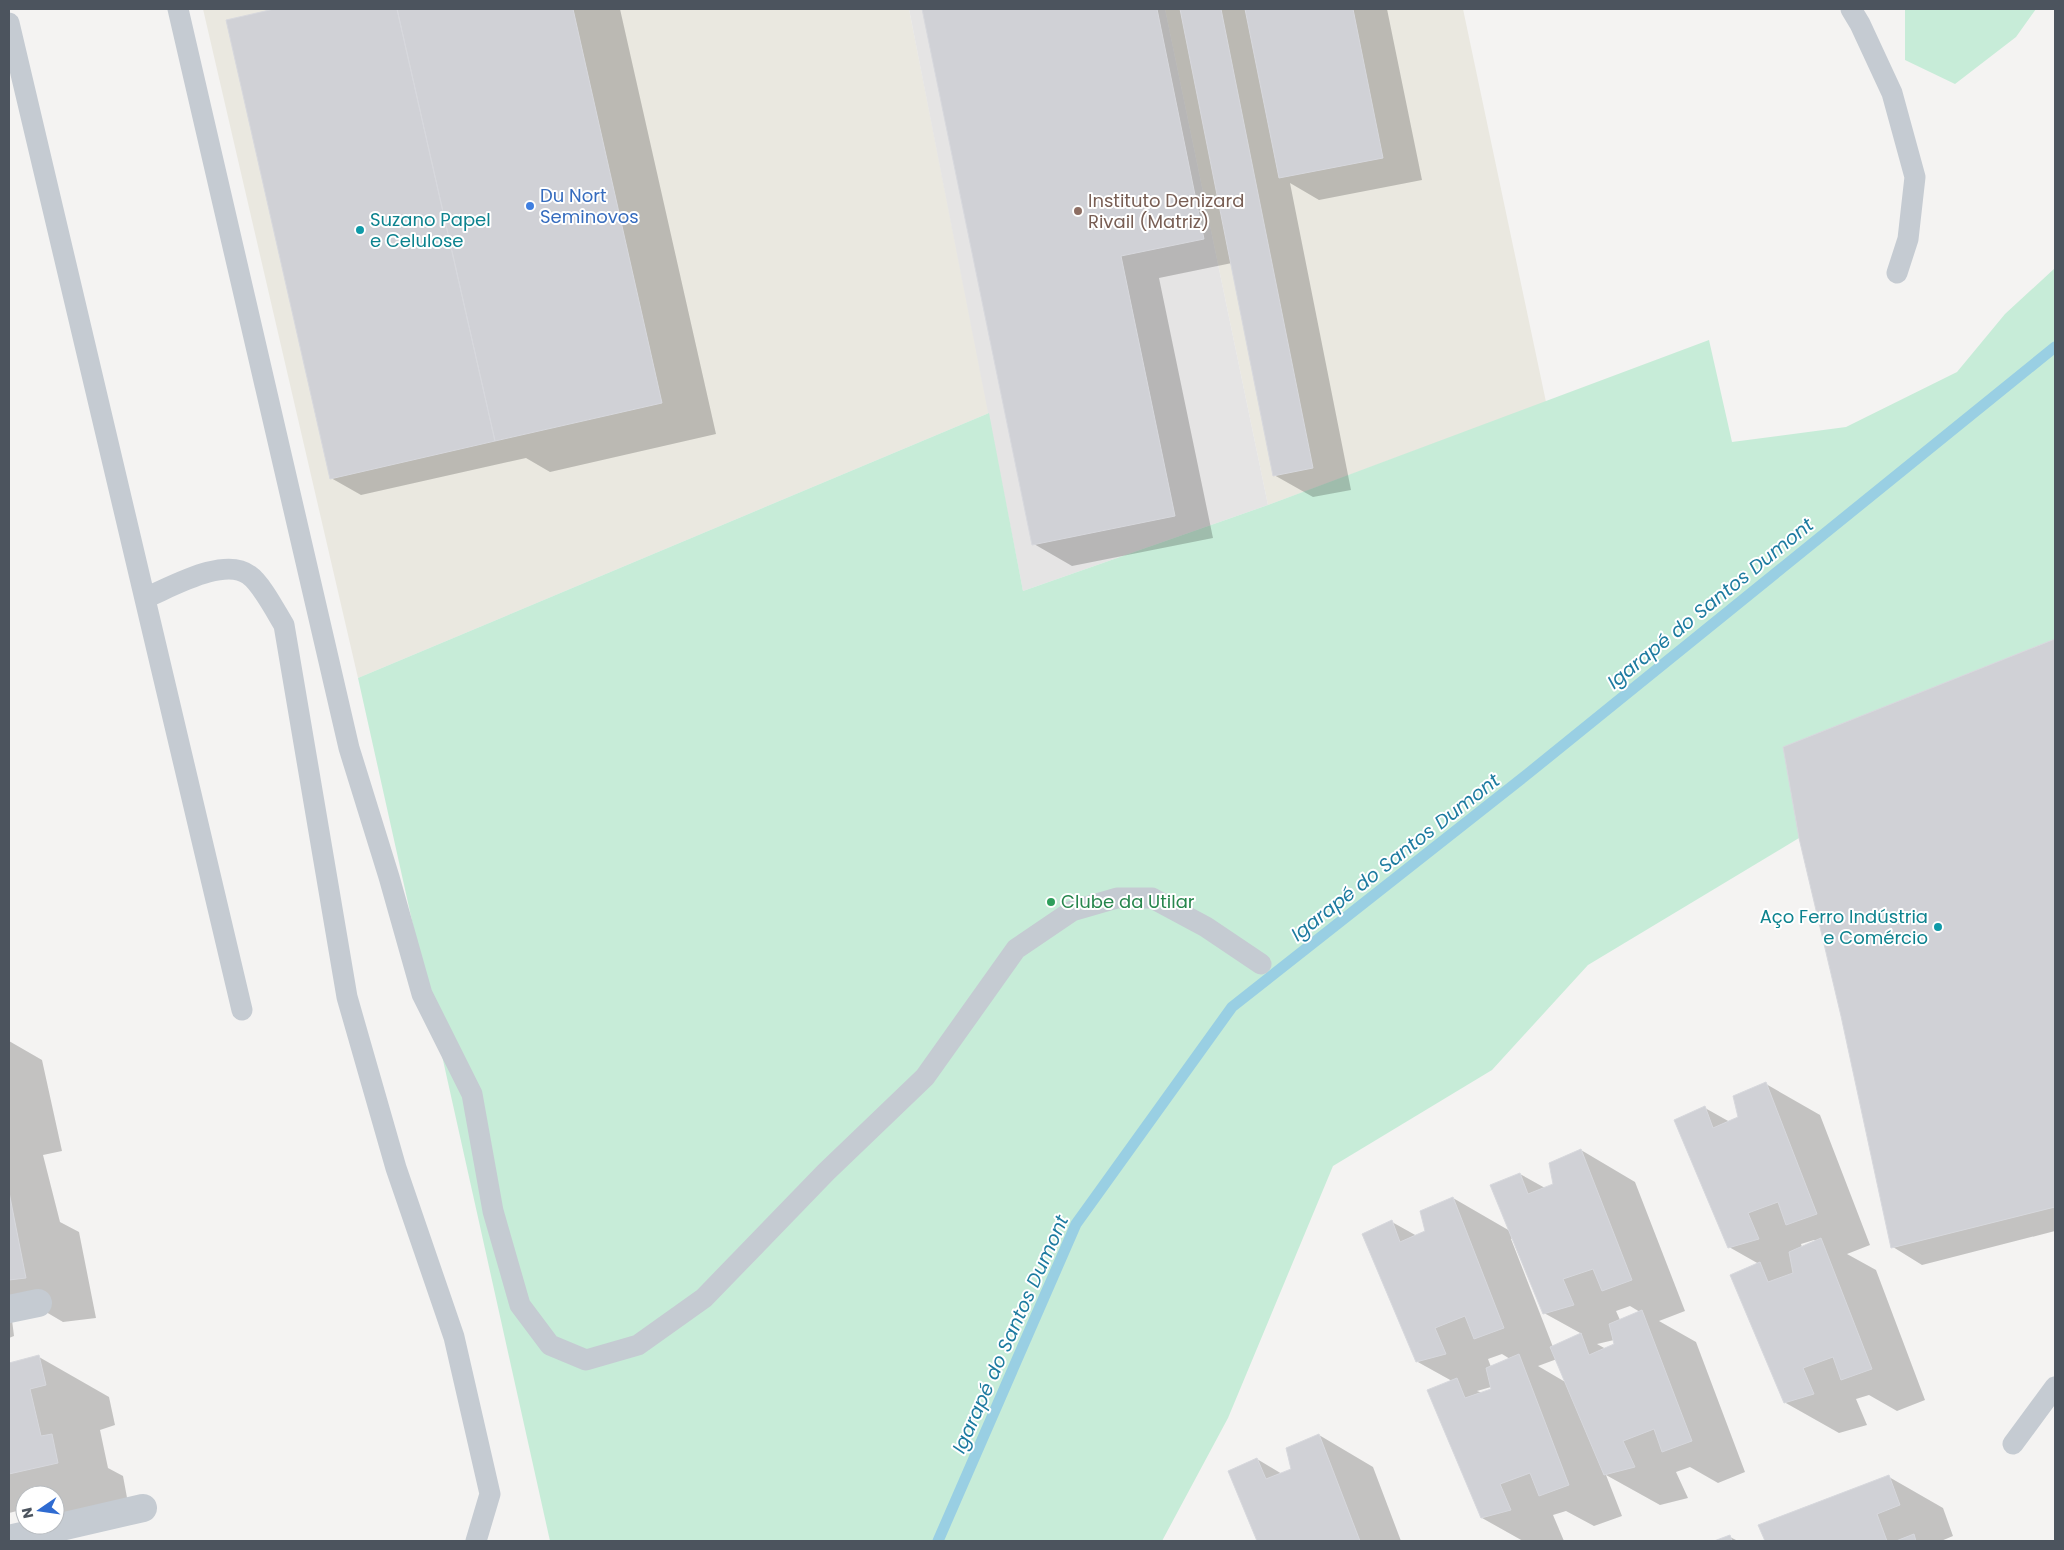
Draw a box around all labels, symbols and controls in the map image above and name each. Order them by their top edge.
place label: Du Nort Seminovos [540,183,639,229]
place label: Instituto Denizard Rivail (Matriz) [1088,188,1244,234]
marker: Du Nort Seminovos [524,200,536,212]
marker: Instituto Denizard Rivail (Matriz) [1072,205,1084,217]
place label: Suzano Papel e Celulose [370,207,491,253]
marker: Suzano Papel e Celulose [354,224,366,236]
water label: Igarapé do Santos Dumont [1601,511,1820,695]
water label: Igarapé do Santos Dumont [1285,767,1506,948]
place label: Clube da Utilar [1061,889,1195,914]
marker: Clube da Utilar [1045,896,1057,908]
place label: Aço Ferro Indústria e Comércio [1760,904,1928,950]
marker: Aço Ferro Indústria e Comércio [1932,921,1944,933]
water label: Igarapé do Santos Dumont [946,1210,1076,1458]
north arrow [15,1485,65,1535]
text: N [16,1506,38,1520]

